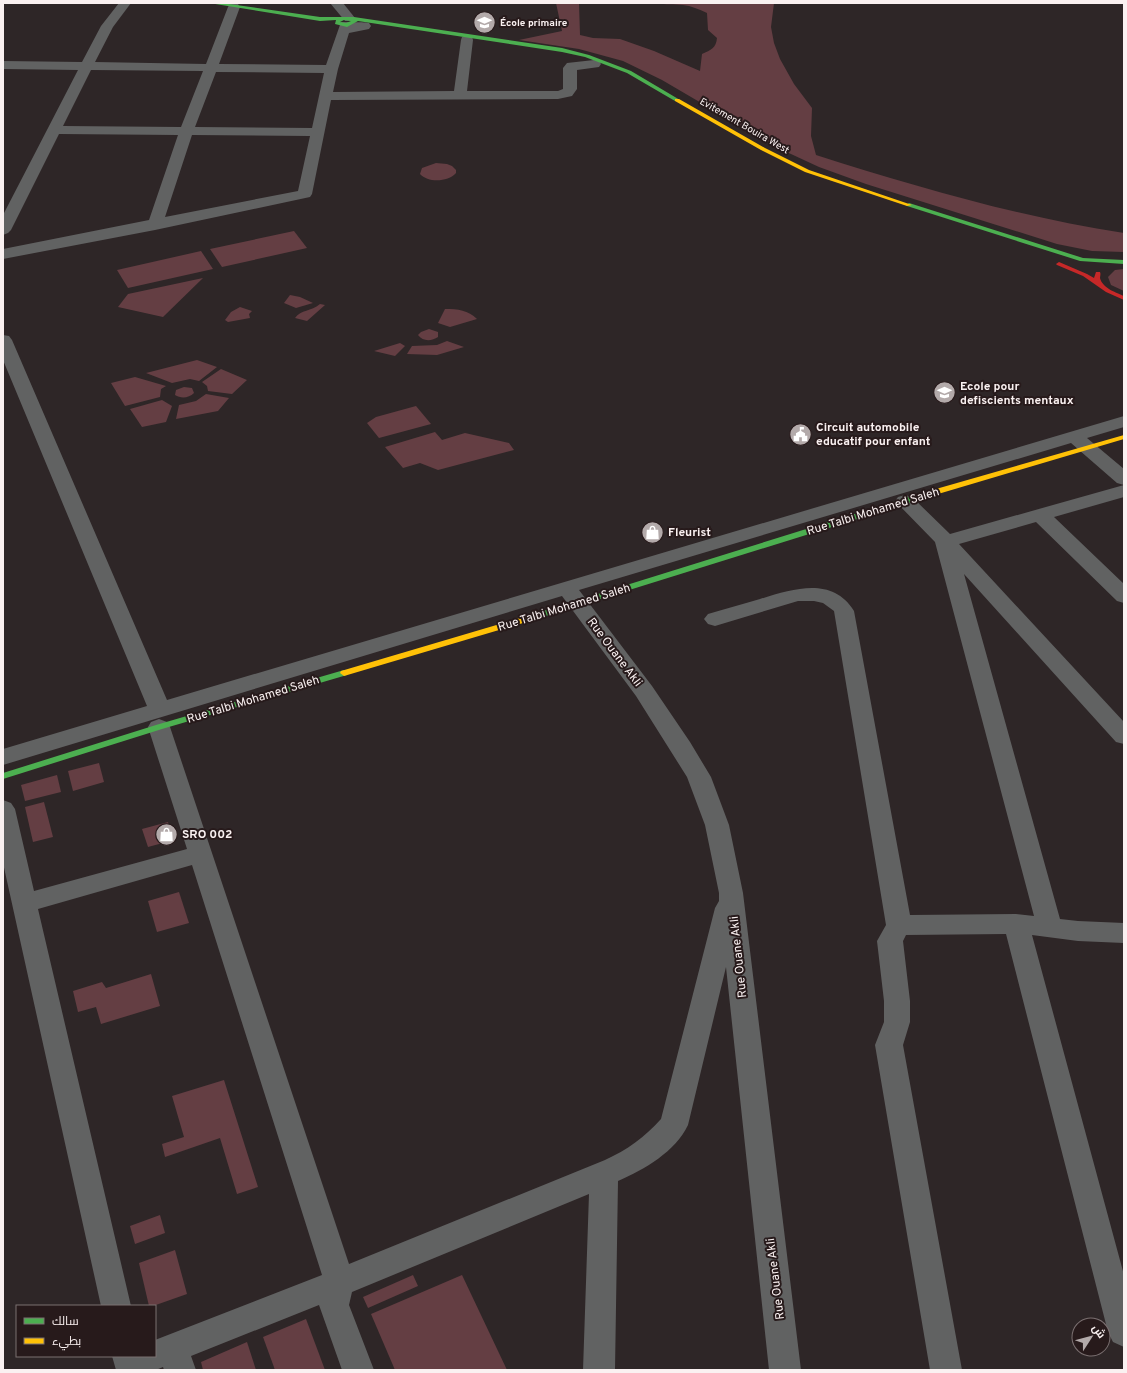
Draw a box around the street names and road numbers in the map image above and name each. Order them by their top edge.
street label: Evitement Bouira West [697,95,792,157]
street label: Rue Talbi Mohamed Saleh [805,484,941,540]
street label: Rue Talbi Mohamed Saleh [496,580,632,636]
street label: Rue Ouane Akli [583,615,645,690]
street label: Rue Talbi Mohamed Saleh [185,672,321,728]
street label: Rue Ouane Akli [727,915,751,999]
street label: Rue Ouane Akli [763,1237,789,1321]

